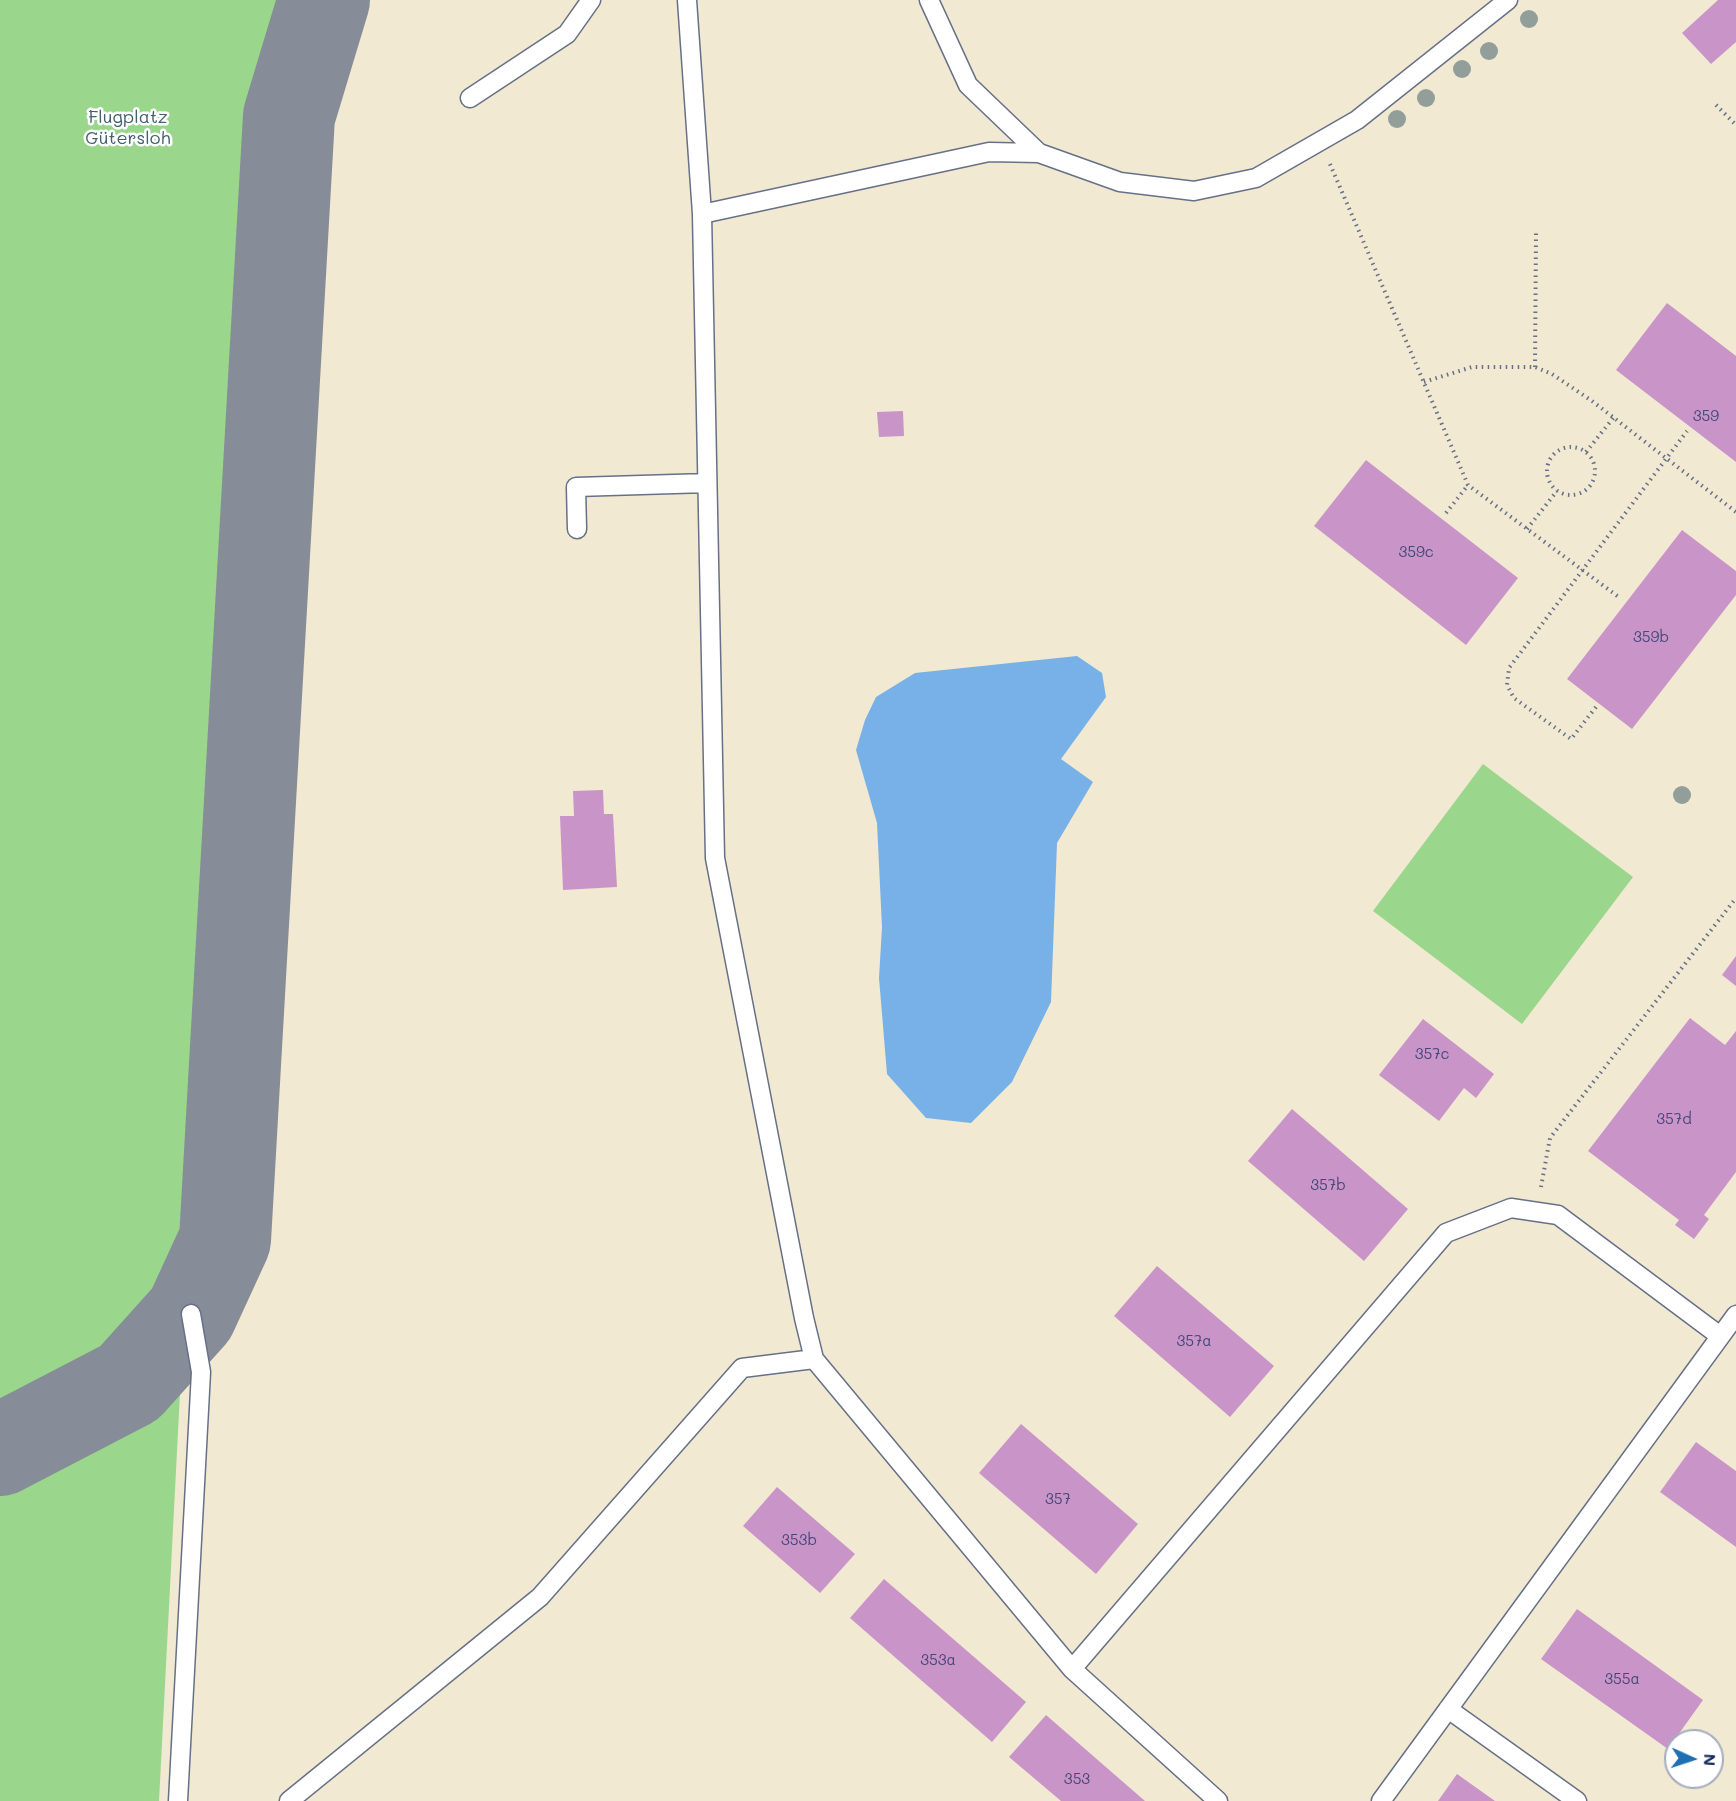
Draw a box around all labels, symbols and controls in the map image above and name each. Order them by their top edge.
park label: Flugplatz Gütersloh [85,106,171,148]
house number: 359 [1693,407,1719,425]
house number: 359c [1398,543,1434,561]
house number: 359b [1633,628,1669,646]
house number: 357c [1415,1045,1449,1063]
house number: 357d [1656,1110,1692,1128]
house number: 357b [1310,1176,1346,1194]
house number: 357a [1176,1332,1212,1350]
house number: 357 [1045,1490,1071,1508]
house number: 353b [781,1531,817,1549]
house number: 353a [920,1651,956,1669]
house number: 355a [1604,1670,1640,1688]
north arrow [1664,1729,1724,1789]
text: N [1700,1753,1721,1766]
house number: 353 [1064,1770,1090,1788]

